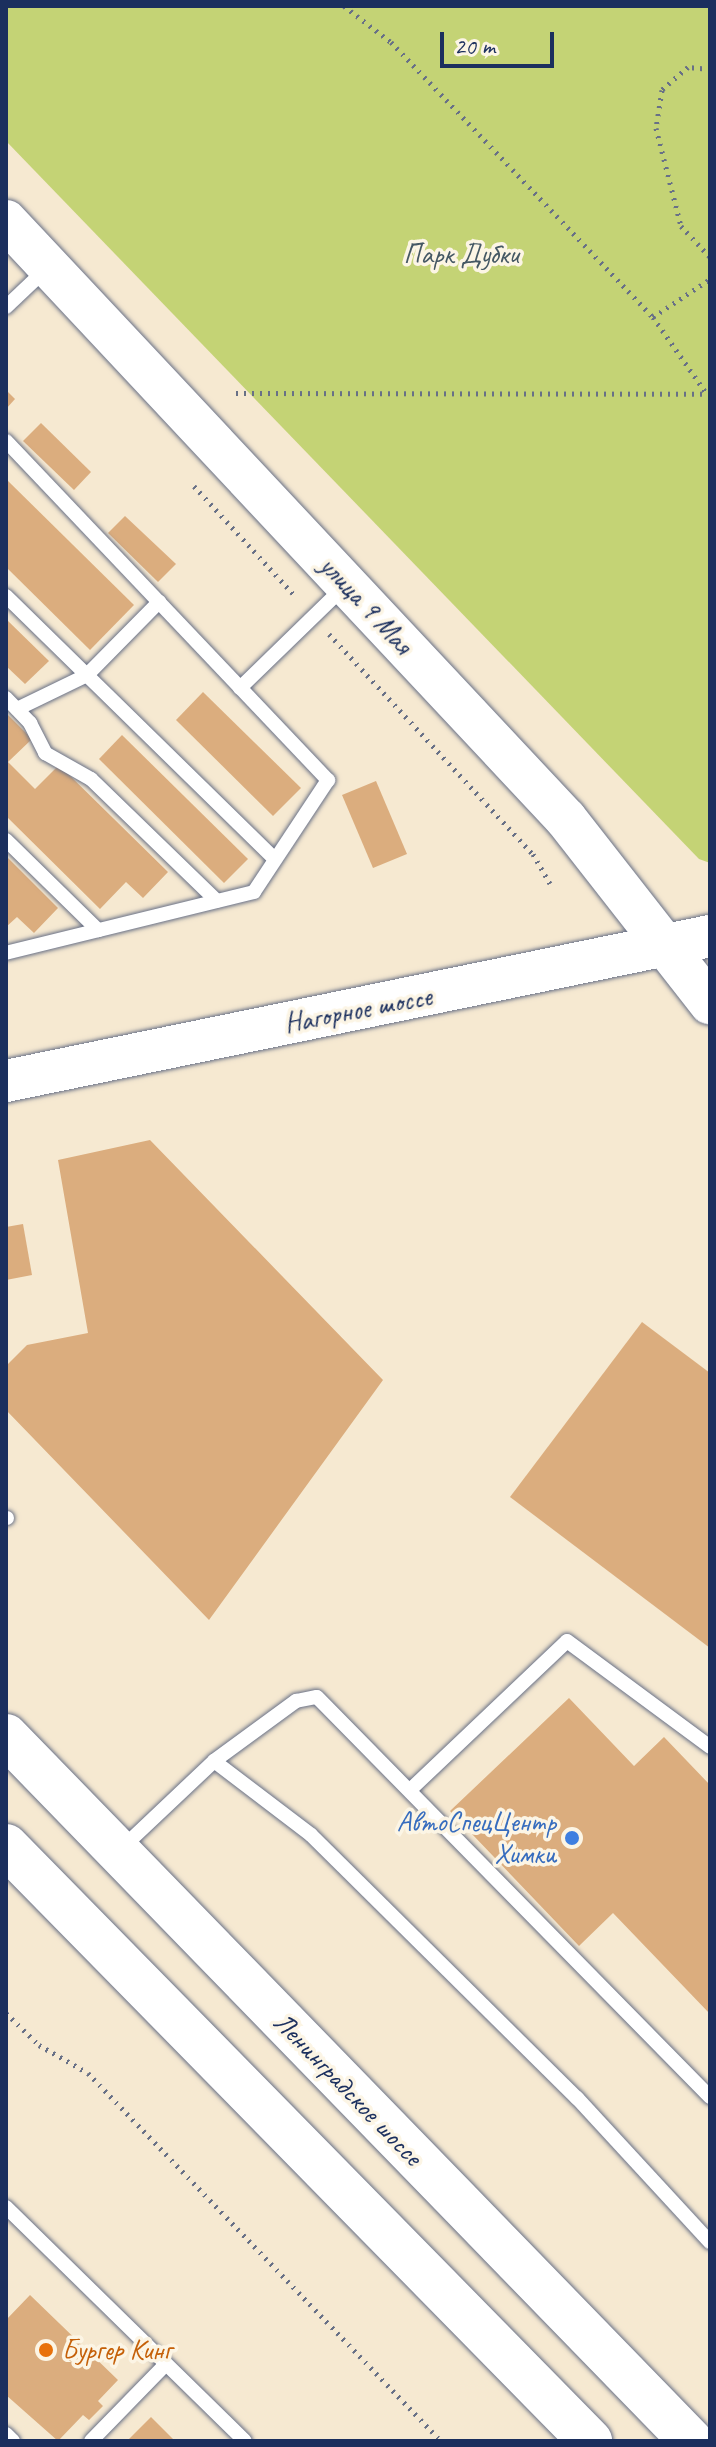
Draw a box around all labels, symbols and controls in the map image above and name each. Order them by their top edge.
scale bar [444,16,558,66]
text: 20 m [454,31,495,61]
park label: Парк Дубки [402,237,520,271]
street label: улица 9 Мая [312,549,420,661]
street label: Нагорное шоссе [281,979,435,1041]
place label: АвтоСпецЦентр Химки [397,1805,556,1871]
marker: АвтоСпецЦентр Химки [563,1829,581,1847]
street label: Ленинградское шоссе [266,2005,430,2173]
place label: Бургер Кинг [62,2333,172,2367]
marker: Бургер Кинг [37,2341,55,2359]

